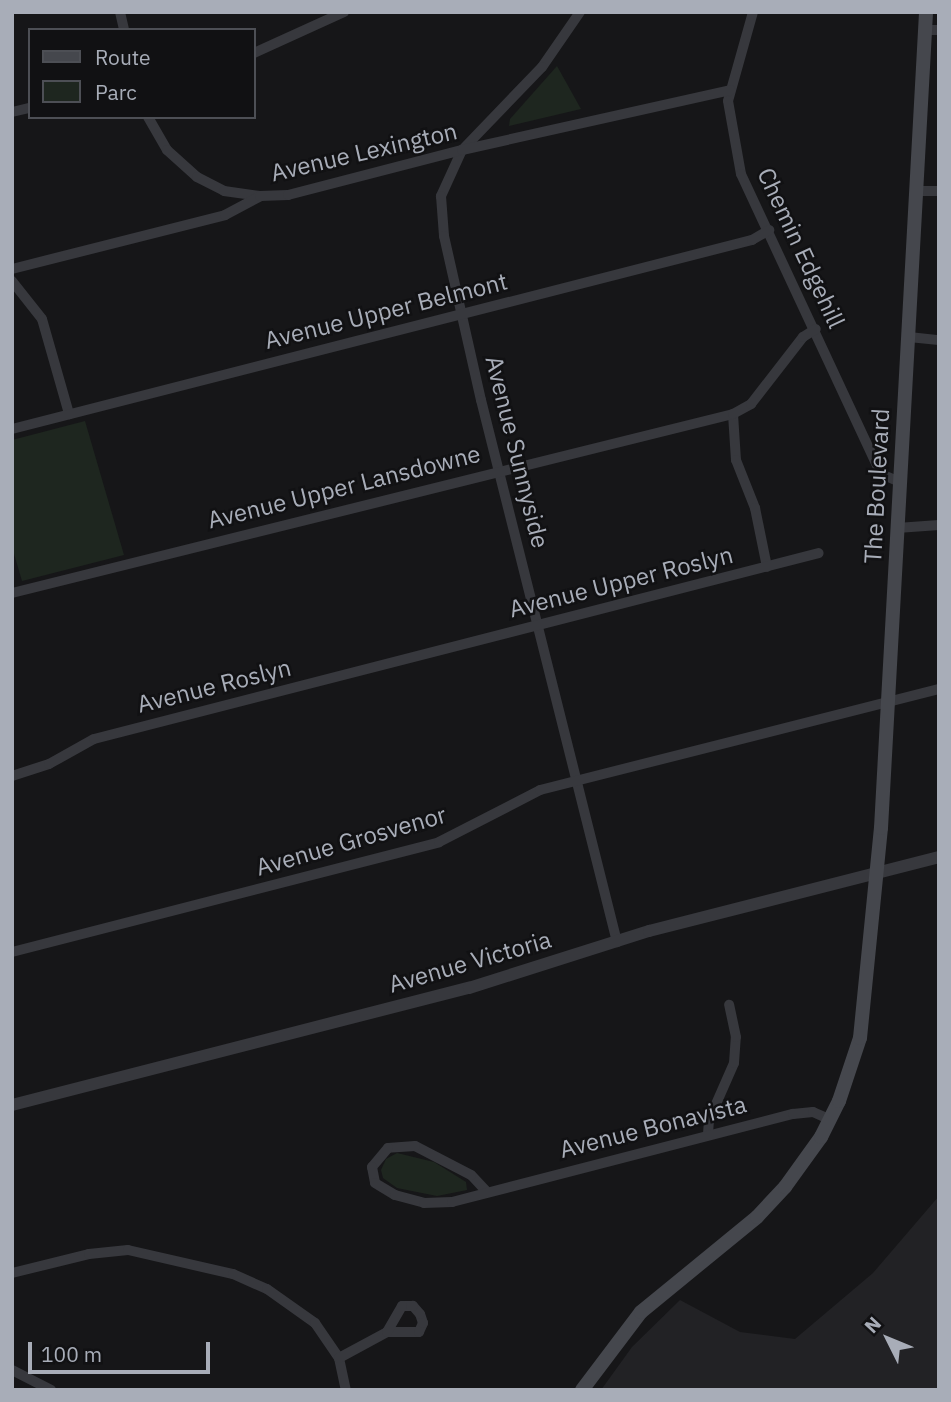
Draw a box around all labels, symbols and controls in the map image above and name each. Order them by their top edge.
legend [28,28,256,119]
text: Route [95,43,151,71]
text: Parc [95,78,137,106]
street label: Avenue Lexington [268,117,460,187]
street label: Chemin Edgehill [751,163,851,333]
street label: Avenue Upper Belmont [262,267,510,355]
street label: Avenue Sunnyside [479,353,555,551]
street label: The Boulevard [859,408,895,564]
street label: Avenue Upper Lansdowne [205,439,483,535]
street label: Avenue Upper Roslyn [506,540,736,624]
street label: Avenue Roslyn [134,653,294,719]
street label: Avenue Grosvenor [253,800,449,882]
street label: Avenue Victoria [385,925,555,999]
street label: Avenue Bonavista [556,1090,750,1164]
north arrow [853,1304,923,1374]
text: N [859,1311,886,1338]
scale bar [32,1328,214,1372]
text: 100 m [41,1340,102,1368]

